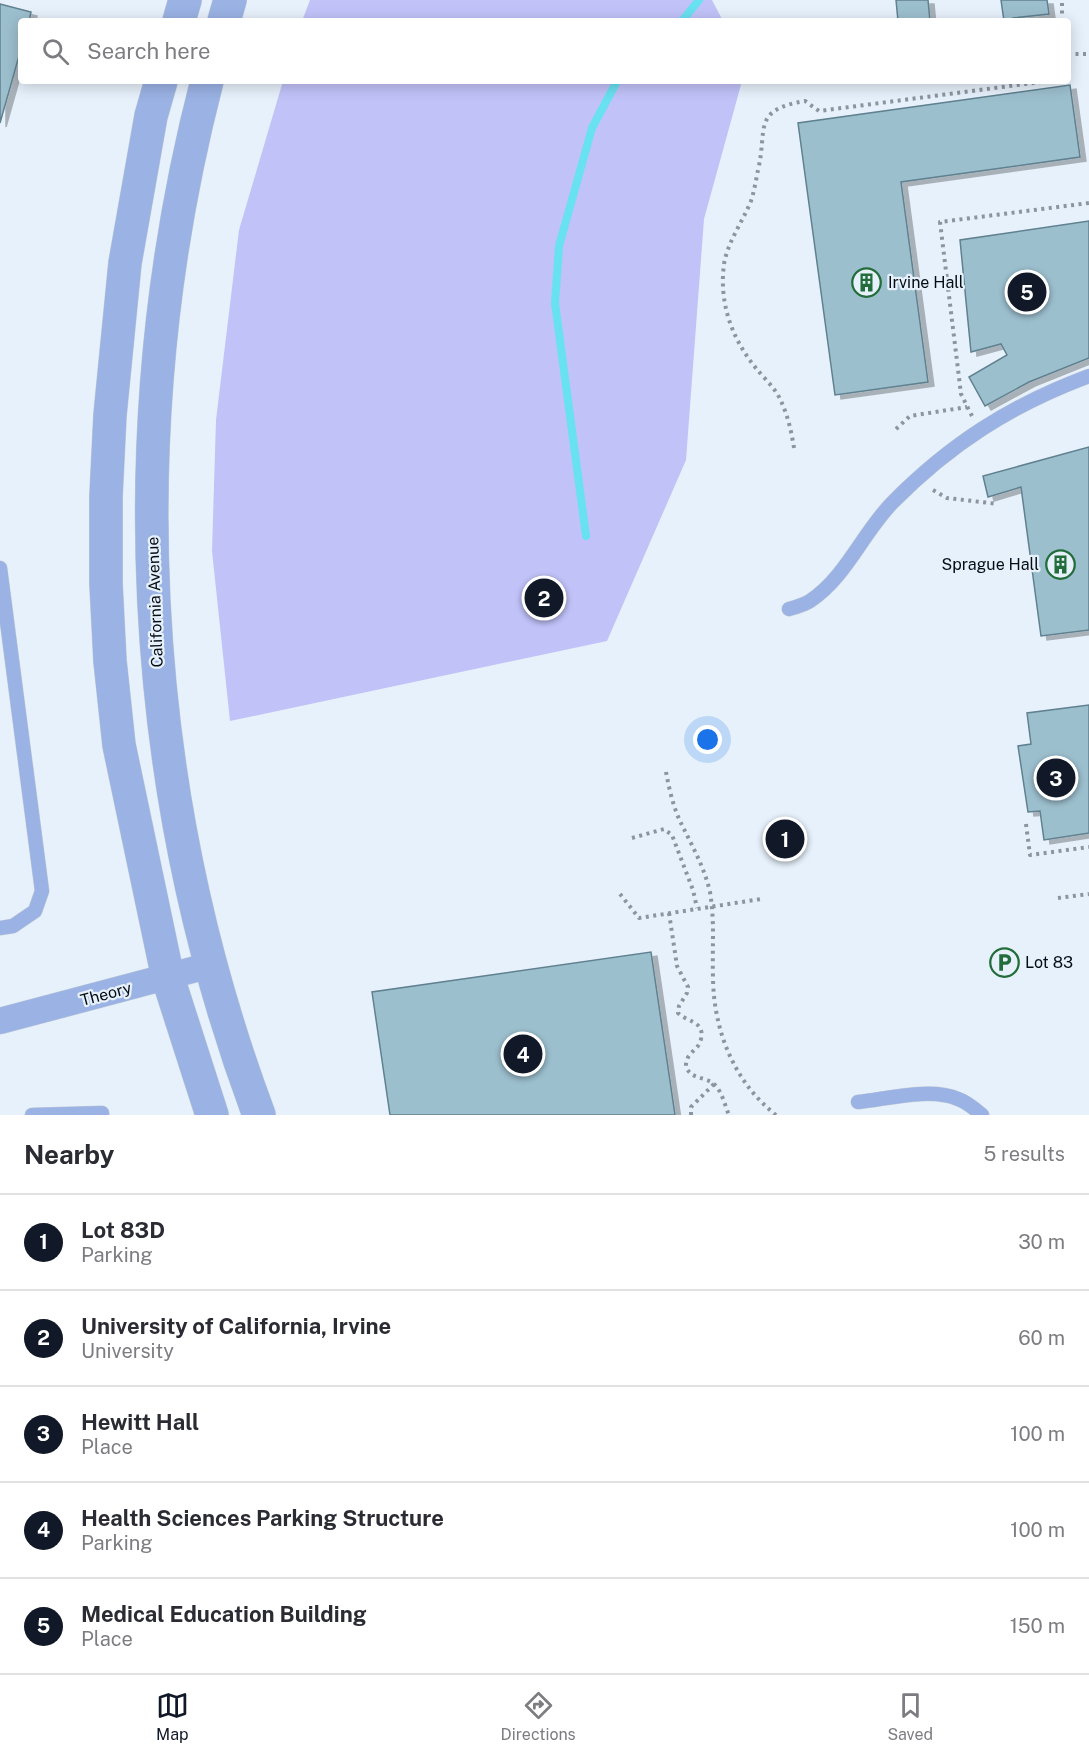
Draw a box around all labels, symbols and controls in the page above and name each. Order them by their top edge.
search box [18,18,1071,84]
icon: search [39,35,72,68]
text: Search here [87,38,211,64]
building icon: Irvine Hall [851,266,883,298]
pin: 5 [1008,270,1046,314]
place label: Irvine Hall [888,273,964,292]
street label: California Avenue [143,536,167,668]
building icon: Sprague Hall [1044,548,1076,580]
place label: Sprague Hall [942,555,1039,574]
pin: 2 [524,576,564,620]
your location [693,725,722,754]
pin: 3 [1036,756,1076,800]
pin: 1 [766,816,804,862]
parking icon: Lot 83 [988,946,1020,978]
place label: Lot 83 [1025,953,1073,972]
street label: Theory [78,978,134,1010]
pin: 4 [504,1032,542,1076]
text: Nearby [24,1139,114,1170]
text: 5 results [983,1142,1065,1166]
text: Lot 83D [81,1217,165,1243]
text: 1 [39,1230,48,1254]
text: 30 m [1018,1230,1065,1254]
text: Parking [81,1243,153,1267]
text: University of California, Irvine [81,1313,391,1339]
text: 2 [37,1326,50,1350]
text: 60 m [1018,1326,1065,1350]
text: University [81,1339,174,1363]
text: Hewitt Hall [81,1409,199,1435]
text: 3 [37,1422,50,1446]
text: 100 m [1010,1422,1065,1446]
text: Place [81,1435,133,1459]
text: Health Sciences Parking Structure [81,1505,444,1531]
text: 4 [37,1518,50,1542]
text: 100 m [1010,1518,1065,1542]
text: Parking [81,1531,153,1555]
text: Medical Education Building [81,1601,367,1627]
text: 5 [37,1614,50,1638]
text: 150 m [1010,1614,1065,1638]
text: Place [81,1627,133,1651]
tab: Map [156,1689,189,1744]
tab: Directions [501,1689,576,1744]
tab: Saved [887,1689,933,1744]

